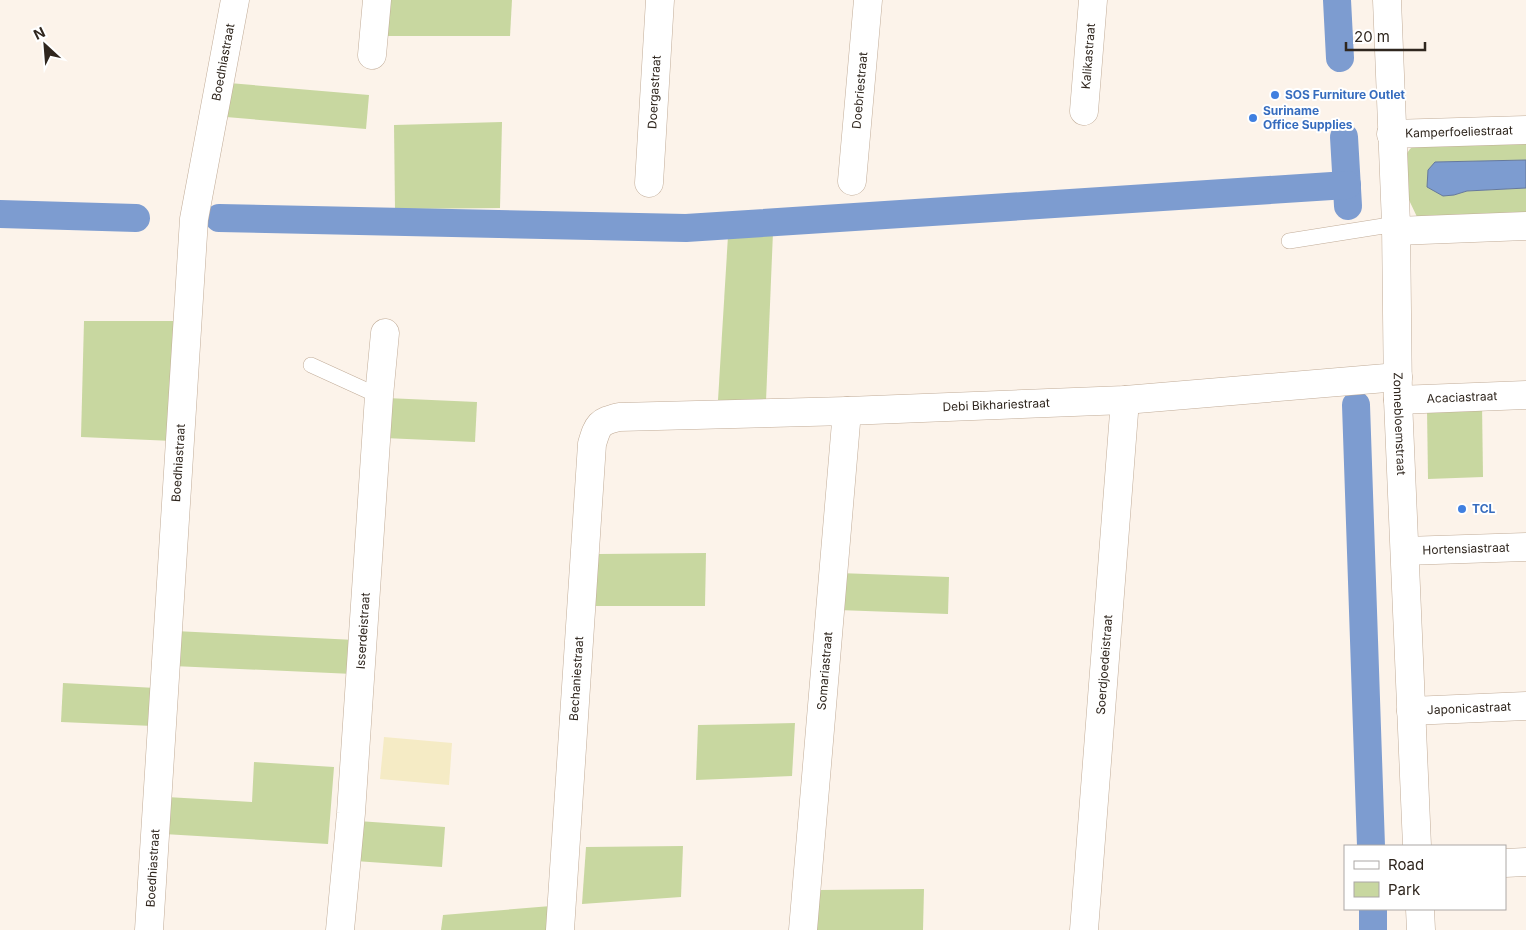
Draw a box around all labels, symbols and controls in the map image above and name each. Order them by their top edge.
north arrow [20,20,70,70]
scale bar [1346,20,1425,52]
street label: Boedhiastraat [208,22,237,102]
street label: Kalikastraat [1078,22,1098,90]
text: N [31,23,48,43]
text: 20 m [1354,27,1390,46]
street label: Doebriestraat [849,51,870,129]
street label: Doergastraat [644,55,664,129]
place label: SOS Furniture Outlet [1285,87,1406,102]
marker: SOS Furniture Outlet [1269,89,1281,101]
place label: Suriname Office Supplies [1263,103,1353,132]
marker: Suriname Office Supplies [1247,112,1259,124]
street label: Kamperfoeliestraat [1405,122,1513,141]
street label: Zonnebloemstraat [1391,372,1409,476]
street label: Acaciastraat [1426,388,1498,406]
street label: Debi Bikhariestraat [942,395,1050,414]
street label: Boedhiastraat [168,423,188,503]
place label: TCL [1472,501,1496,516]
marker: TCL [1456,503,1468,515]
street label: Hortensiastraat [1422,540,1510,557]
street label: Isserdeistraat [353,592,373,670]
street label: Soerdjoedeistraat [1093,614,1115,715]
street label: Somariastraat [814,631,835,711]
street label: Bechaniestraat [566,636,586,721]
street label: Japonicastraat [1427,699,1511,717]
street label: Boedhiastraat [142,828,162,908]
legend [1344,845,1506,910]
text: Road [1388,855,1424,874]
text: Park [1388,880,1421,899]

